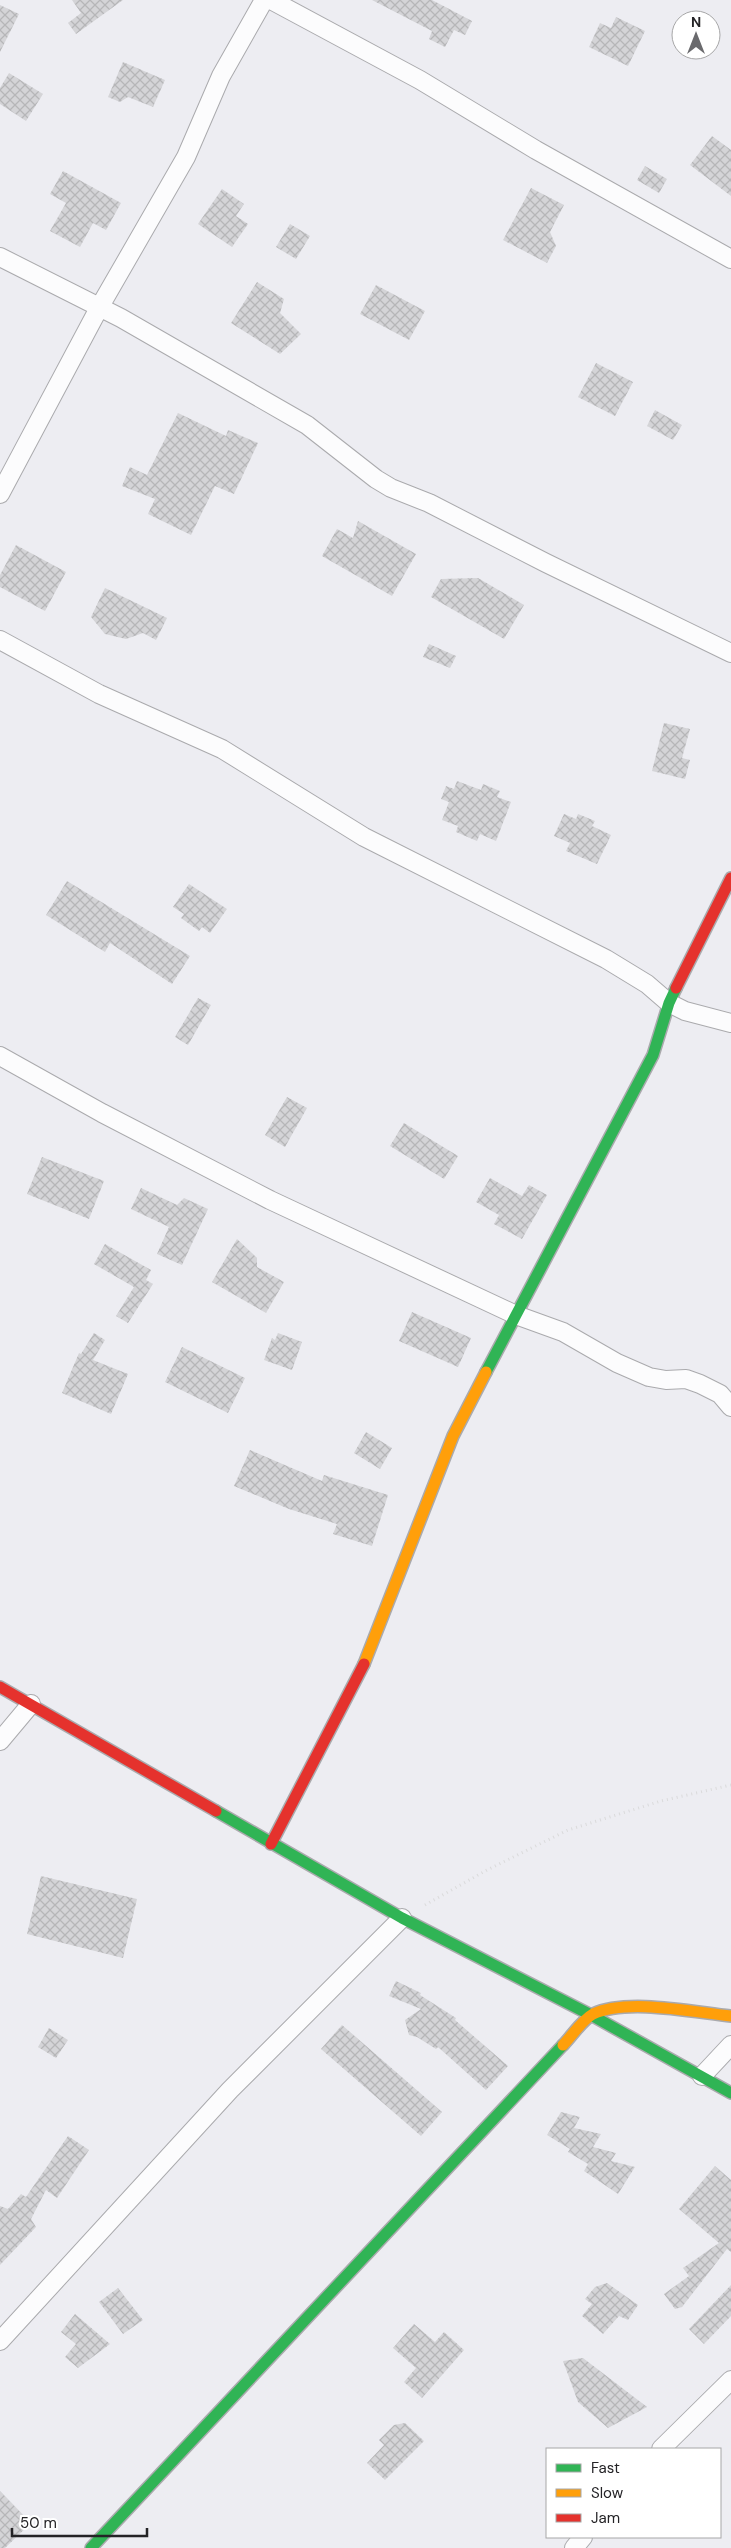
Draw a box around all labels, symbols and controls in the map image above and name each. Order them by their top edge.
north arrow [671,10,721,60]
text: N [691,13,701,31]
legend [546,2448,721,2538]
text: Fast [591,2458,620,2478]
text: Slow [591,2483,624,2503]
scale bar [12,2506,148,2538]
text: Jam [591,2508,620,2528]
text: 50 m [20,2513,57,2533]

